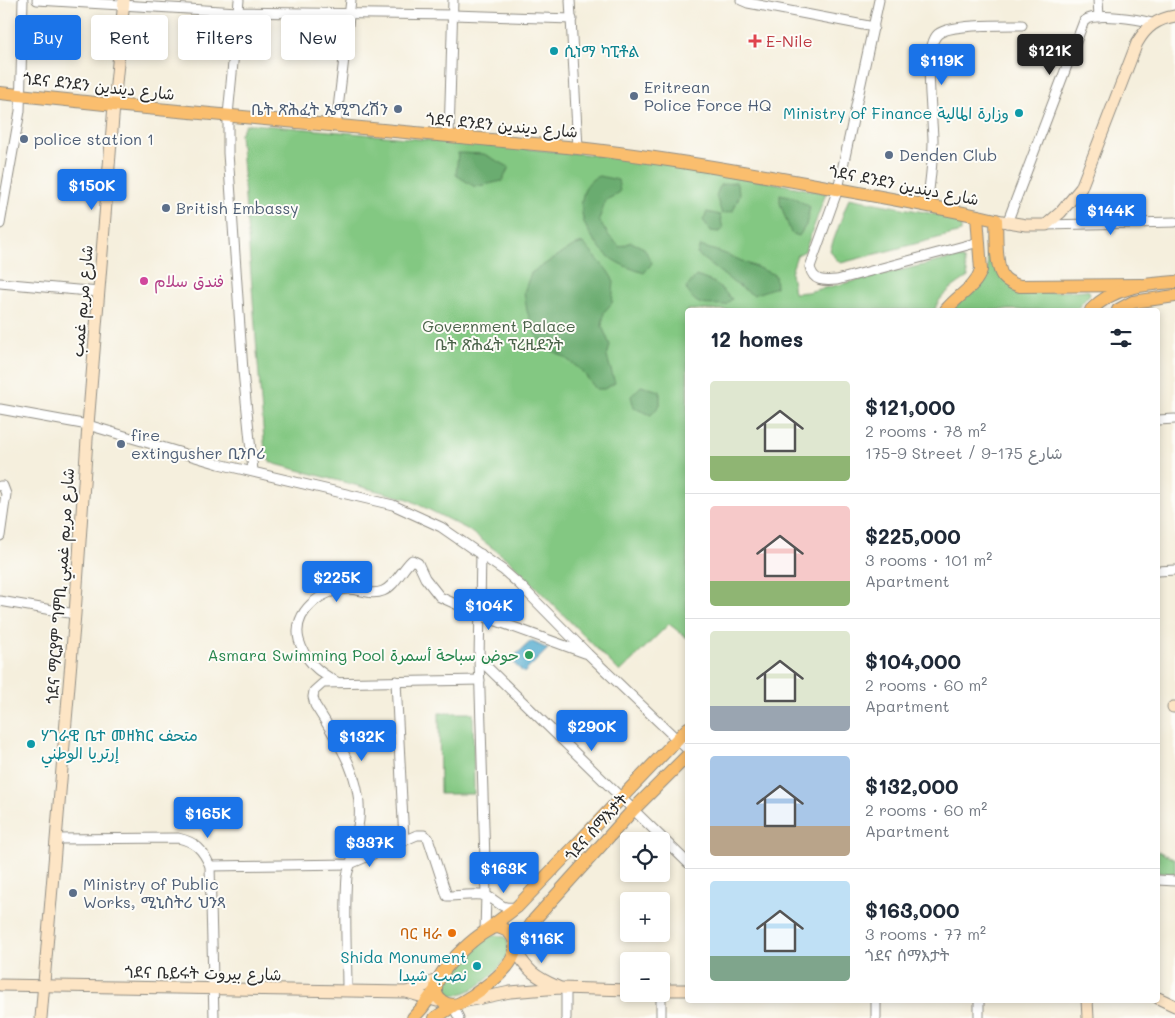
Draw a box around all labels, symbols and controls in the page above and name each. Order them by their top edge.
chip: Buy [15,15,81,60]
chip: Rent [91,15,168,60]
chip: Filters [178,15,271,60]
chip: New [281,15,355,60]
place label: E-Nile [766,30,813,51]
marker: E-Nile [748,34,762,48]
pin: $121K [1015,34,1085,76]
text: $121K [1028,39,1072,60]
place label: ሲነማ ካፒቶል [564,40,639,61]
pin: $119K [907,44,977,86]
marker: ሲነማ ካፒቶል [548,45,560,57]
text: $119K [920,49,964,70]
street label: ጎደና ደንደን شارع ديندين [22,67,176,106]
place label: Eritrean Police Force HQ [644,76,771,115]
marker: Eritrean Police Force HQ [628,90,640,102]
place label: ቤት ጽሕፈት ኤሚግረሽን [251,98,388,119]
place label: Ministry of Finance وزارة المالية [783,102,1009,123]
marker: ቤት ጽሕፈት ኤሚግረሽን [392,103,404,115]
street label: ጎደና ደንደን شارع ديندين [425,107,579,144]
marker: Ministry of Finance وزارة المالية [1013,107,1025,119]
place label: police station 1 [34,128,154,149]
marker: police station 1 [18,133,30,145]
place label: Denden Club [899,144,997,165]
marker: Denden Club [883,149,895,161]
street label: ጎደና ደንደን شارع ديندين [827,160,981,211]
pin: $150K [57,168,127,211]
text: $150K [68,174,116,195]
pin: $144K [1076,194,1146,236]
place label: British Embassy [176,197,299,218]
text: $144K [1087,199,1135,220]
marker: British Embassy [160,202,172,214]
street label: شارع مريم غمب [66,244,100,358]
place label: فندق سلام [154,270,224,294]
marker: فندق سلام [138,275,150,287]
park label: Government Palace ቤት ጽሕፈት ፕረዚደንት [422,315,576,354]
icon: filters [1107,324,1135,352]
text: 12 homes [710,325,803,352]
text: $121,000 [865,393,955,420]
icon: home [750,401,810,461]
text: 2 rooms · 78 m² [865,420,986,441]
place label: fire extingusher ቢንቦሪ [131,424,265,463]
marker: fire extingusher ቢንቦሪ [115,438,127,450]
text: 175-9 Street / شارع 175-9 [865,442,1063,463]
street label: ጎደና ማርያም ግምቢ شارع مريم غمبي [41,467,83,705]
text: $225,000 [865,522,961,549]
icon: home [750,526,810,586]
text: 3 rooms · 101 m² [865,549,992,570]
pin: $225K [302,560,372,603]
text: $225K [313,566,361,587]
text: Apartment [865,570,950,591]
pin: $104K [454,588,524,631]
text: $104K [465,594,513,615]
place label: Asmara Swimming Pool حوض سباحة أسمرة [208,644,519,666]
text: $104,000 [865,647,961,674]
marker: Asmara Swimming Pool حوض سباحة أسمرة [523,649,535,661]
icon: home [750,651,810,711]
text: 2 rooms · 60 m² [865,674,987,695]
text: Apartment [865,695,950,716]
pin: $290K [557,710,627,752]
text: $290K [567,715,617,736]
pin: $132K [327,720,397,762]
place label: ሃገራዊ ቤተ መዘክር متحف إرتريا الوطني [41,724,198,768]
text: $132K [339,725,385,746]
marker: ሃገራዊ ቤተ መዘክር متحف إرتريا الوطني [25,738,37,750]
text: $132,000 [865,772,959,799]
icon: home [750,776,810,836]
street label: ጎደና ሰማእታት [560,788,632,865]
pin: $165K [173,796,243,839]
text: 2 rooms · 60 m² [865,799,987,820]
text: $165K [185,802,231,823]
text: Apartment [865,820,950,841]
pin: $337K [335,826,405,868]
text: $337K [346,831,394,852]
map controls [620,832,670,1002]
button: locate [620,832,670,882]
pin: $163K [469,852,539,894]
text: $163K [481,857,527,878]
place label: Ministry of Public Works, ሚኒስትሪ ህንጻ [83,873,226,912]
marker: Ministry of Public Works, ሚኒስትሪ ህንጻ [67,887,79,899]
button: + [620,892,670,942]
text: $163,000 [865,896,960,923]
icon: home [750,901,810,961]
place label: ባር ዛራ [400,922,442,943]
pin: $116K [507,922,577,964]
text: 3 rooms · 77 m² [865,923,986,944]
marker: ባር ዛራ [446,927,458,939]
text: $116K [520,927,564,948]
text: ጎደና ሰማእታት [865,944,949,965]
place label: Shida Monument نصب شيدا [340,946,467,985]
button: − [620,952,670,1002]
marker: Shida Monument نصب شيدا [471,960,483,972]
street label: ጎደና ቤይሩት شارع بيروت [124,961,282,986]

